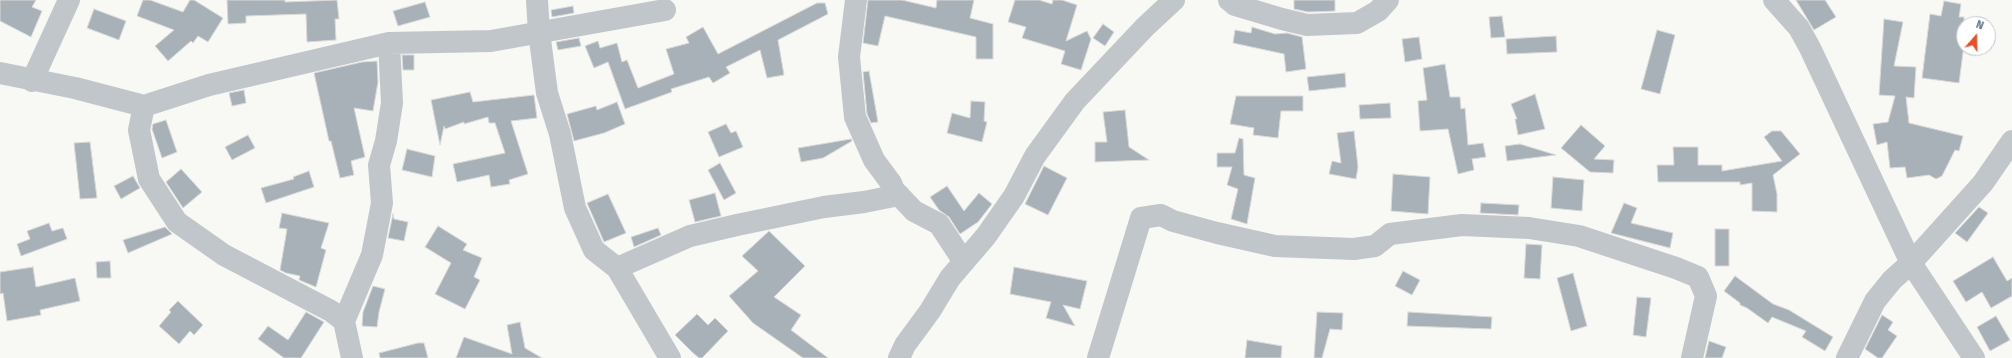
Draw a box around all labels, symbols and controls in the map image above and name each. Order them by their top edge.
north arrow [1956,16,1996,56]
text: N [1974,18,1986,33]

